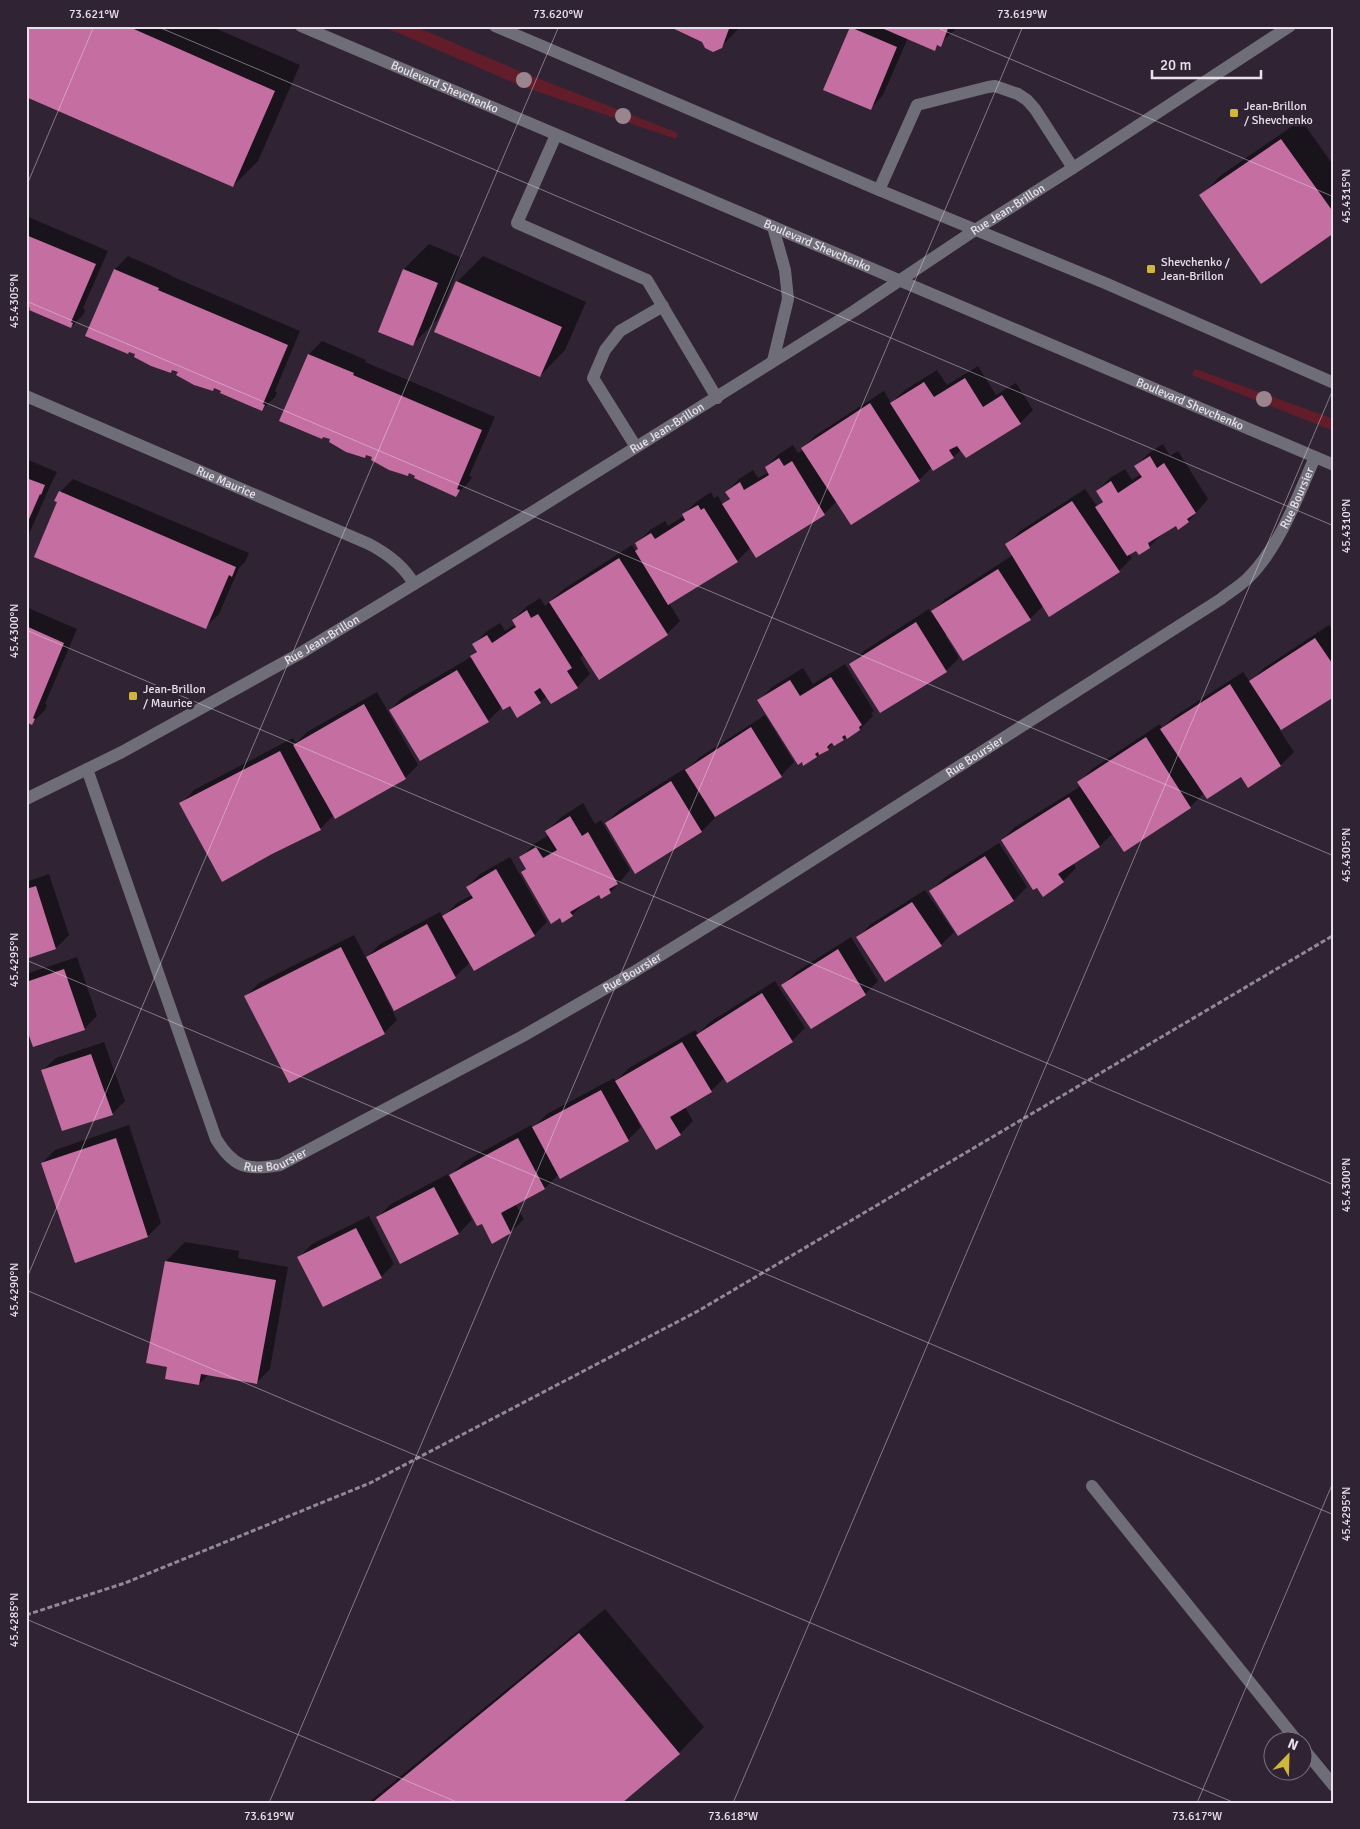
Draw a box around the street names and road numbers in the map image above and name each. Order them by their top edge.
street label: Boulevard Shevchenko [389,58,501,116]
street label: Rue Jean-Brillon [968,180,1048,238]
street label: Boulevard Shevchenko [761,216,873,275]
street label: Boulevard Shevchenko [1134,374,1246,433]
street label: Rue Jean-Brillon [627,399,707,457]
street label: Rue Maurice [194,463,259,502]
street label: Rue Boursier [1277,464,1317,531]
street label: Rue Jean-Brillon [282,612,362,668]
street label: Rue Boursier [943,732,1007,780]
street label: Rue Boursier [600,949,665,996]
street label: Rue Boursier [242,1144,310,1175]

